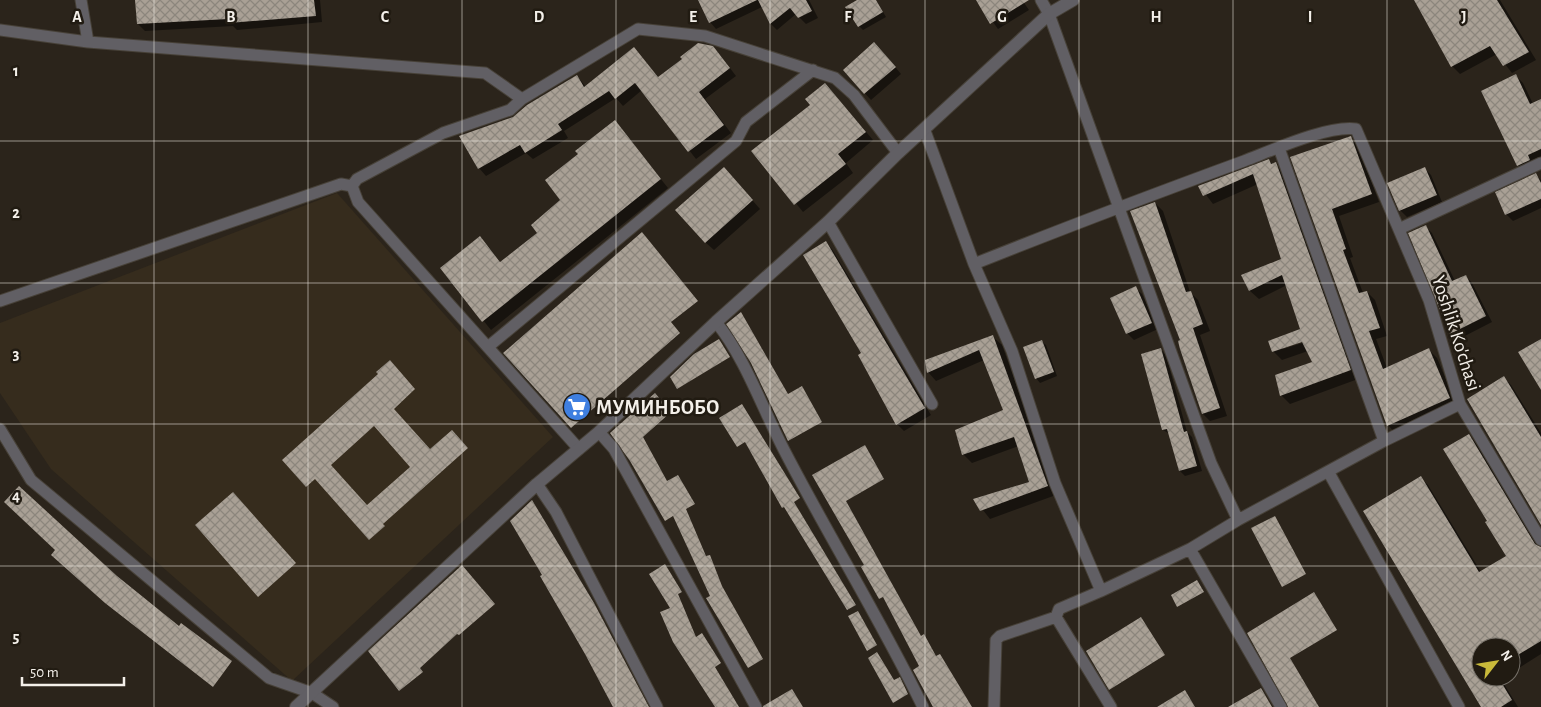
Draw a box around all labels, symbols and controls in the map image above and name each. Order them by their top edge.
text: A [72,9,82,25]
text: B [226,9,236,25]
text: C [381,9,390,25]
text: D [534,9,545,25]
text: E [689,9,697,25]
text: F [844,9,852,25]
text: G [997,9,1007,25]
text: H [1150,9,1162,25]
text: I [1308,9,1312,25]
text: J [1461,9,1467,25]
text: 1 [13,63,19,79]
text: 2 [12,205,20,221]
street label: Yoshlik Ko'chasi [1428,273,1484,394]
text: 3 [13,346,20,362]
supermarket icon: МУМИНБОБО [562,392,592,422]
place label: МУМИНБОБО [596,398,719,418]
text: 4 [12,488,20,504]
text: 5 [13,629,20,645]
north arrow [1471,637,1521,687]
text: N [1498,648,1515,664]
scale bar [22,654,125,686]
text: 50 m [30,665,59,680]

